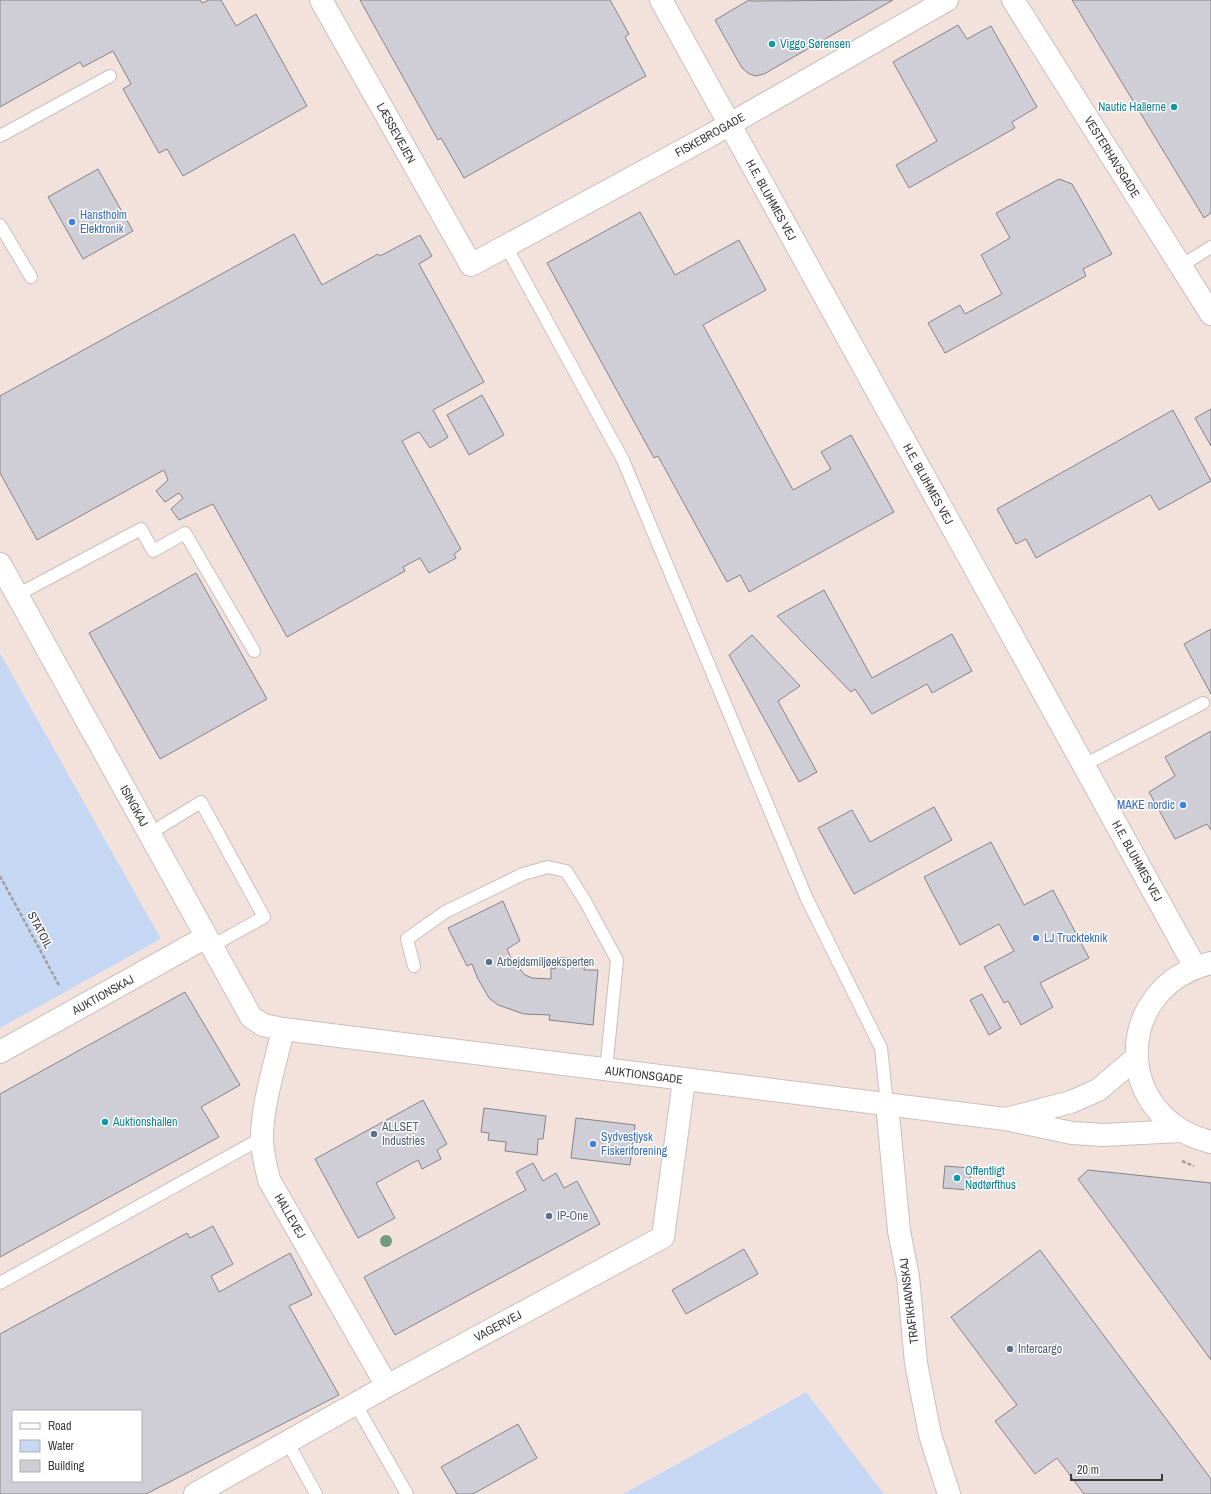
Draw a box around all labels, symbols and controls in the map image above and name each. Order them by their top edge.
place label: Viggo Sørensen [780,36,850,52]
marker: Viggo Sørensen [767,39,777,49]
place label: Nautic Hallerne [1098,99,1166,115]
street label: LÆSSEVEJEN [373,100,419,166]
marker: Nautic Hallerne [1169,102,1179,112]
street label: FISKEBROGADE [672,109,748,161]
street label: VESTERHAVSGADE [1080,113,1144,201]
street label: H.E. BLUHMES VEJ [742,157,800,243]
place label: Hanstholm Elektronik [80,207,127,237]
marker: Hanstholm Elektronik [67,217,77,227]
street label: H.E. BLUHMES VEJ [899,441,957,527]
street label: ISINGKAJ [116,783,152,830]
place label: MAKE nordic [1117,797,1175,813]
marker: MAKE nordic [1178,800,1188,810]
street label: H.E. BLUHMES VEJ [1108,818,1166,904]
street label: STATOIL [24,909,57,952]
place label: LJ Truckteknik [1044,930,1108,946]
marker: LJ Truckteknik [1031,933,1041,943]
place label: Arbejdsmiljøeksperten [496,954,594,970]
marker: Arbejdsmiljøeksperten [484,957,494,967]
street label: AUKTIONSKAJ [68,971,137,1019]
street label: AUKTIONSGADE [603,1062,684,1088]
place label: Auktionshallen [112,1114,178,1130]
marker: Auktionshallen [100,1117,110,1127]
place label: ALLSET Industries [381,1119,425,1149]
marker: ALLSET Industries [369,1129,379,1139]
place label: Sydvestjysk Fiskeriforening [601,1129,668,1159]
marker: Sydvestjysk Fiskeriforening [588,1139,598,1149]
place label: Offentligt Nødtørfthus [965,1163,1016,1193]
marker: Offentligt Nødtørfthus [952,1173,962,1183]
street label: HALLEVEJ [271,1191,309,1241]
place label: IP-One [557,1208,588,1224]
marker: IP-One [544,1211,554,1221]
street label: TRAFIKHAVNSKAJ [896,1257,922,1345]
street label: VAGERVEJ [471,1307,525,1345]
place label: Intercargo [1018,1341,1062,1357]
marker: Intercargo [1005,1344,1015,1354]
legend [12,1410,142,1482]
text: Road [48,1418,72,1434]
text: Water [48,1438,75,1454]
scale bar [1071,1456,1162,1482]
text: Building [48,1458,85,1474]
text: 20 m [1077,1462,1099,1478]

